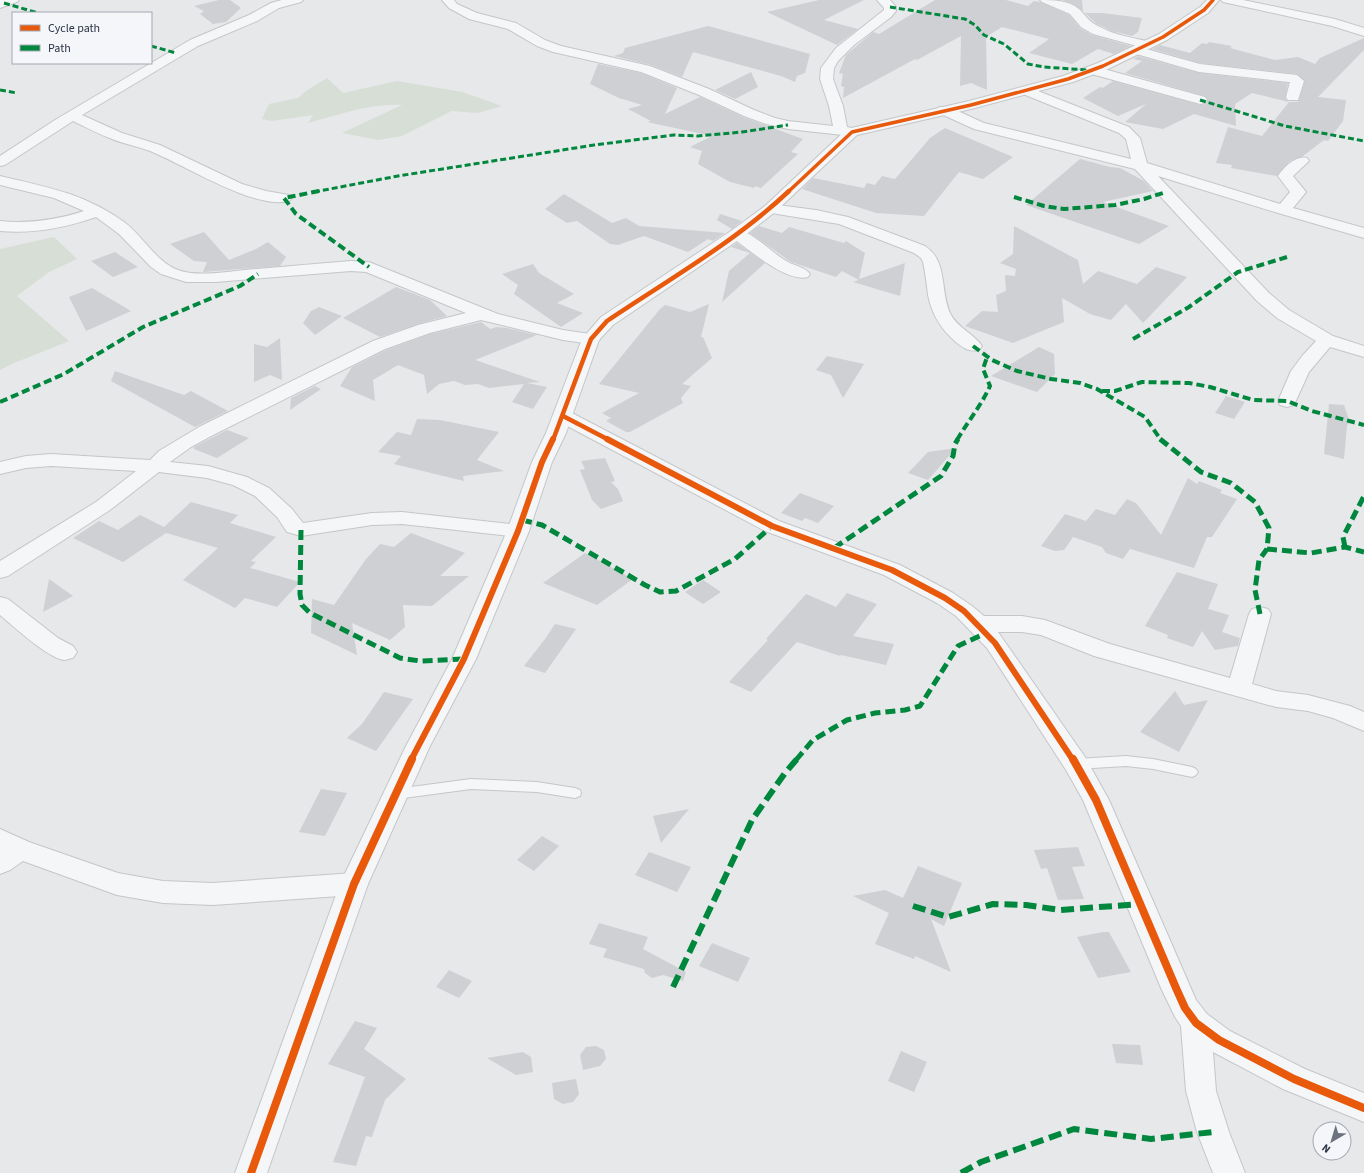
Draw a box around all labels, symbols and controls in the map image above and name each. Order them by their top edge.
legend [12,12,152,64]
text: Cycle path [48,20,100,37]
text: Path [48,40,71,57]
north arrow [1312,1121,1352,1161]
text: N [1319,1140,1334,1157]

